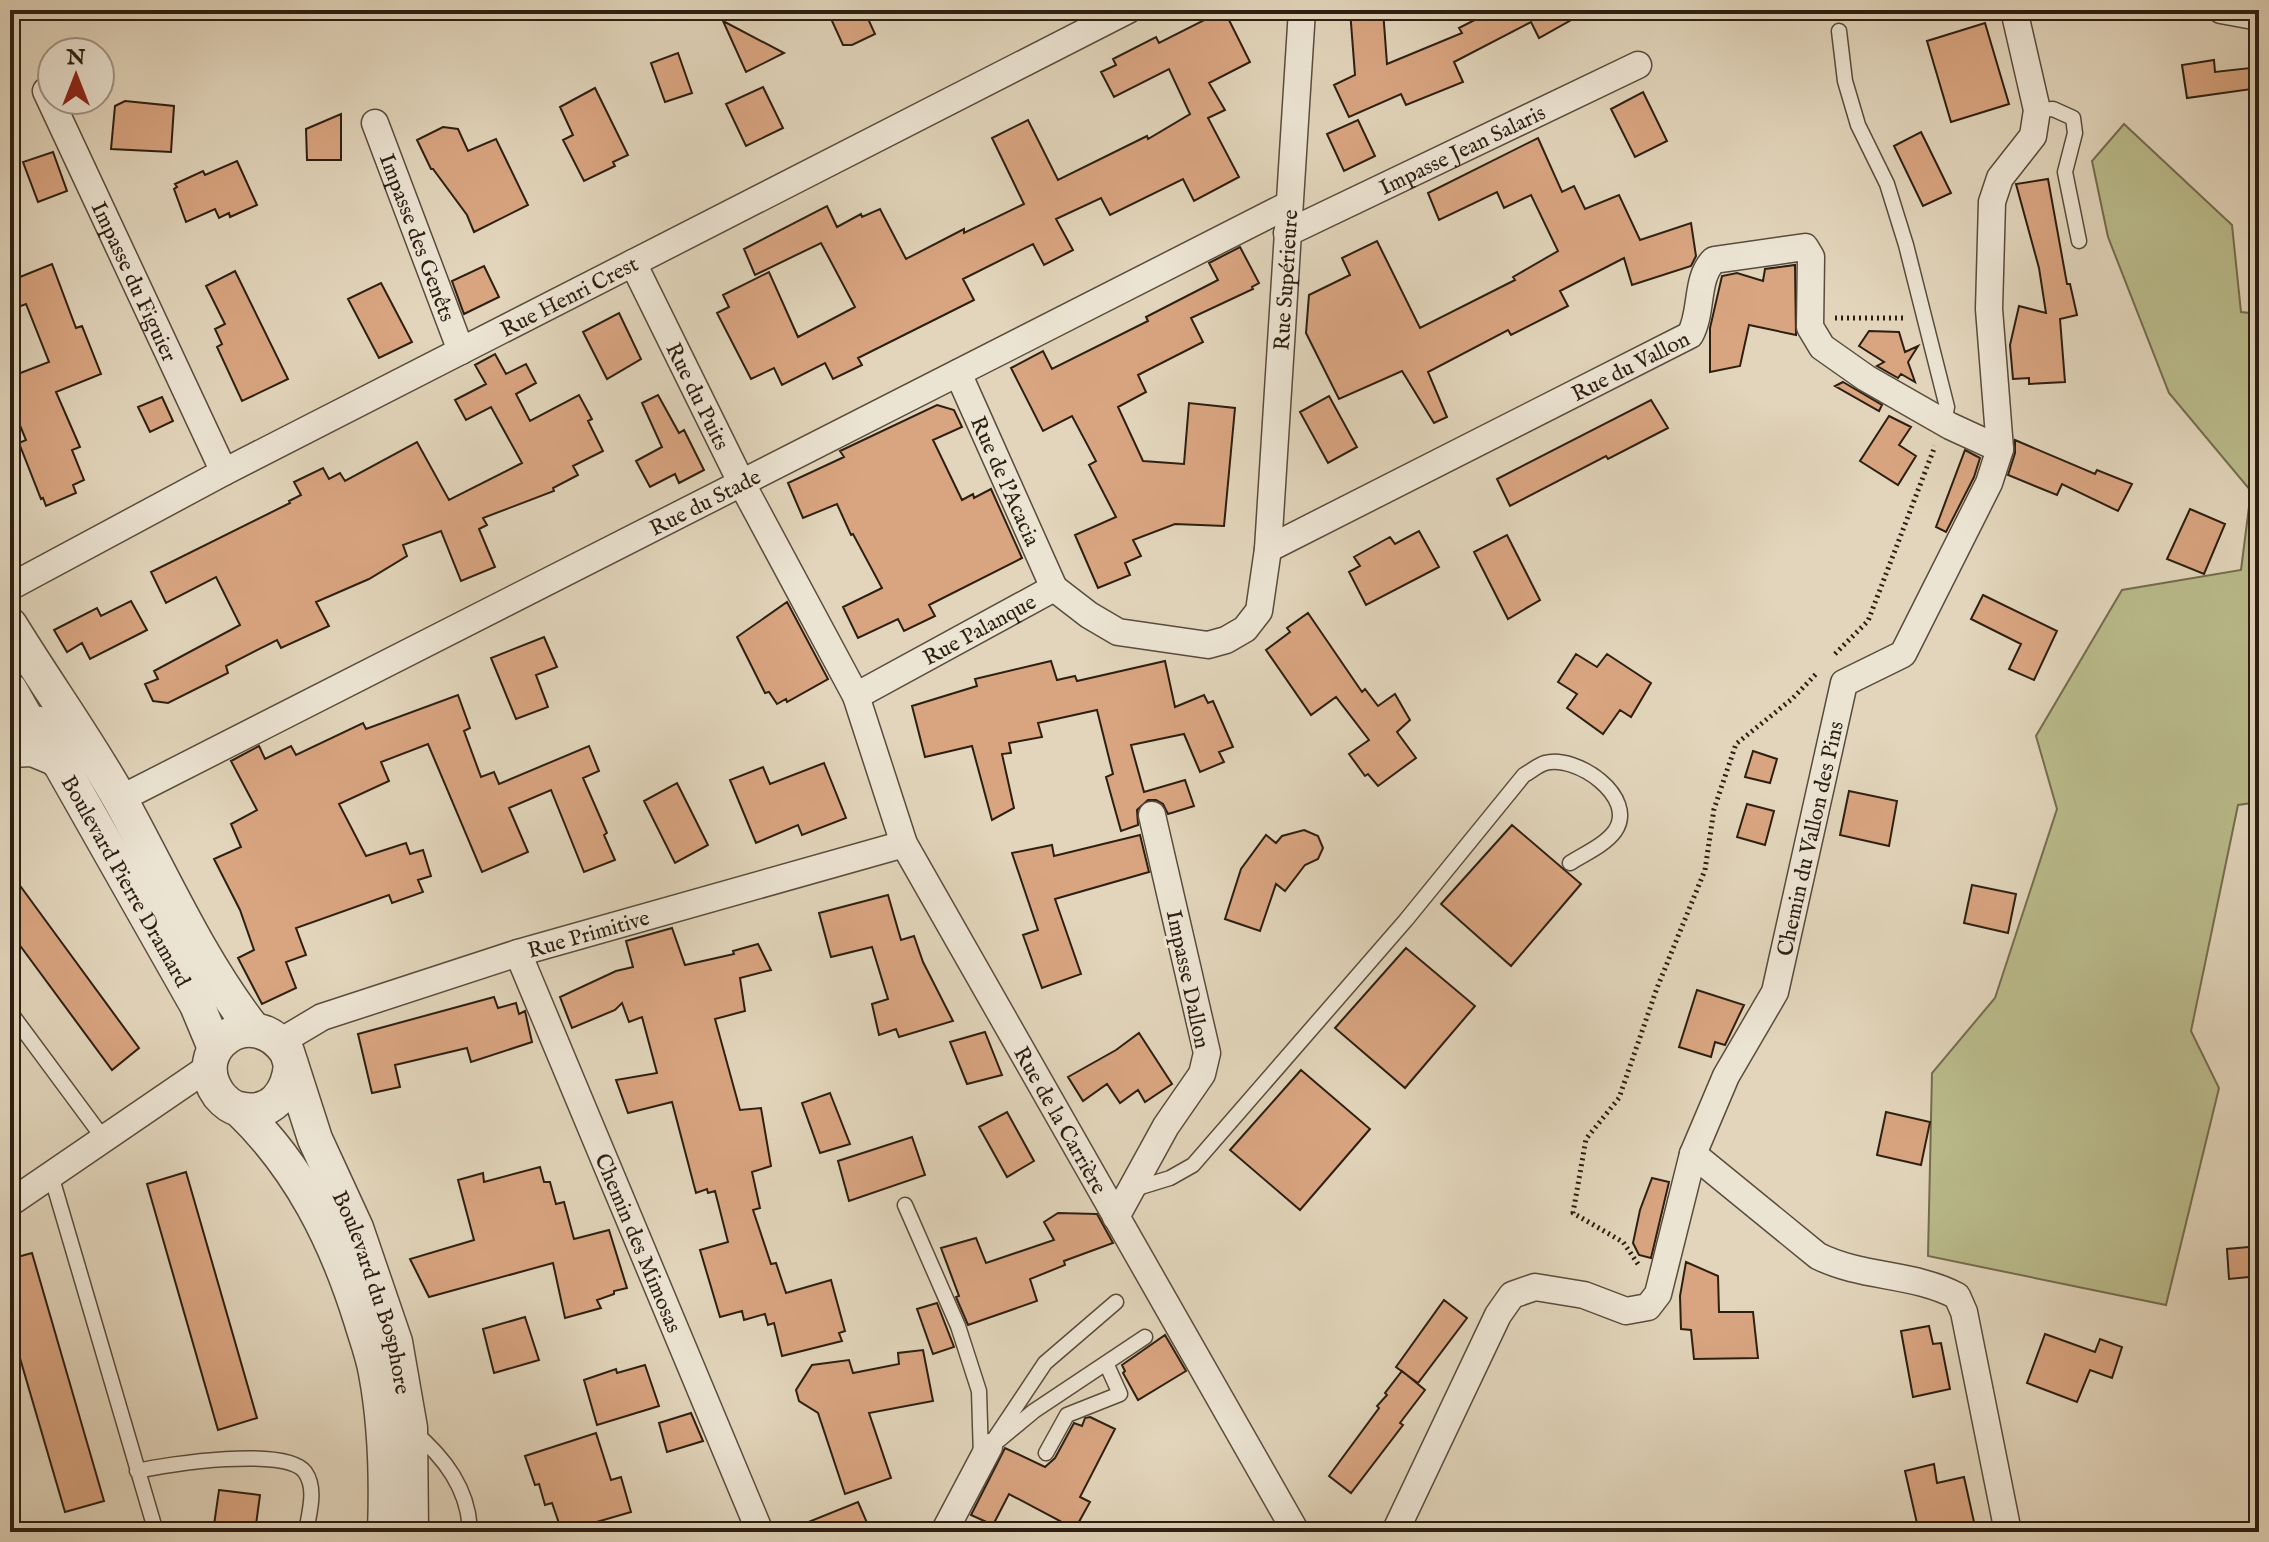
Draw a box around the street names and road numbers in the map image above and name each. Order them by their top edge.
street label: Impasse Jean Salaris [1375,99,1551,203]
street label: Impasse des Genêts [372,150,461,326]
street label: Impasse du Figuier [84,198,182,367]
street label: Rue Supérieure [1269,209,1305,351]
street label: Rue Henri Crest [496,251,644,345]
street label: Rue du Vallon [1567,325,1695,409]
street label: Rue du Puits [658,338,735,455]
street label: Rue de l'Acacia [963,412,1046,551]
street label: Rue du Stade [645,463,766,543]
street label: Rue Palanque [918,589,1041,673]
street label: Chemin du Vallon des Pins [1771,719,1851,959]
street label: Boulevard Pierre Dramard [54,771,196,993]
street label: Rue Primitive [524,905,653,966]
street label: Impasse Dallon [1159,908,1215,1051]
street label: Rue de la Carrière [1006,1042,1112,1199]
street label: Chemin des Mimosas [587,1150,687,1337]
street label: Boulevard du Bosphore [325,1187,416,1397]

